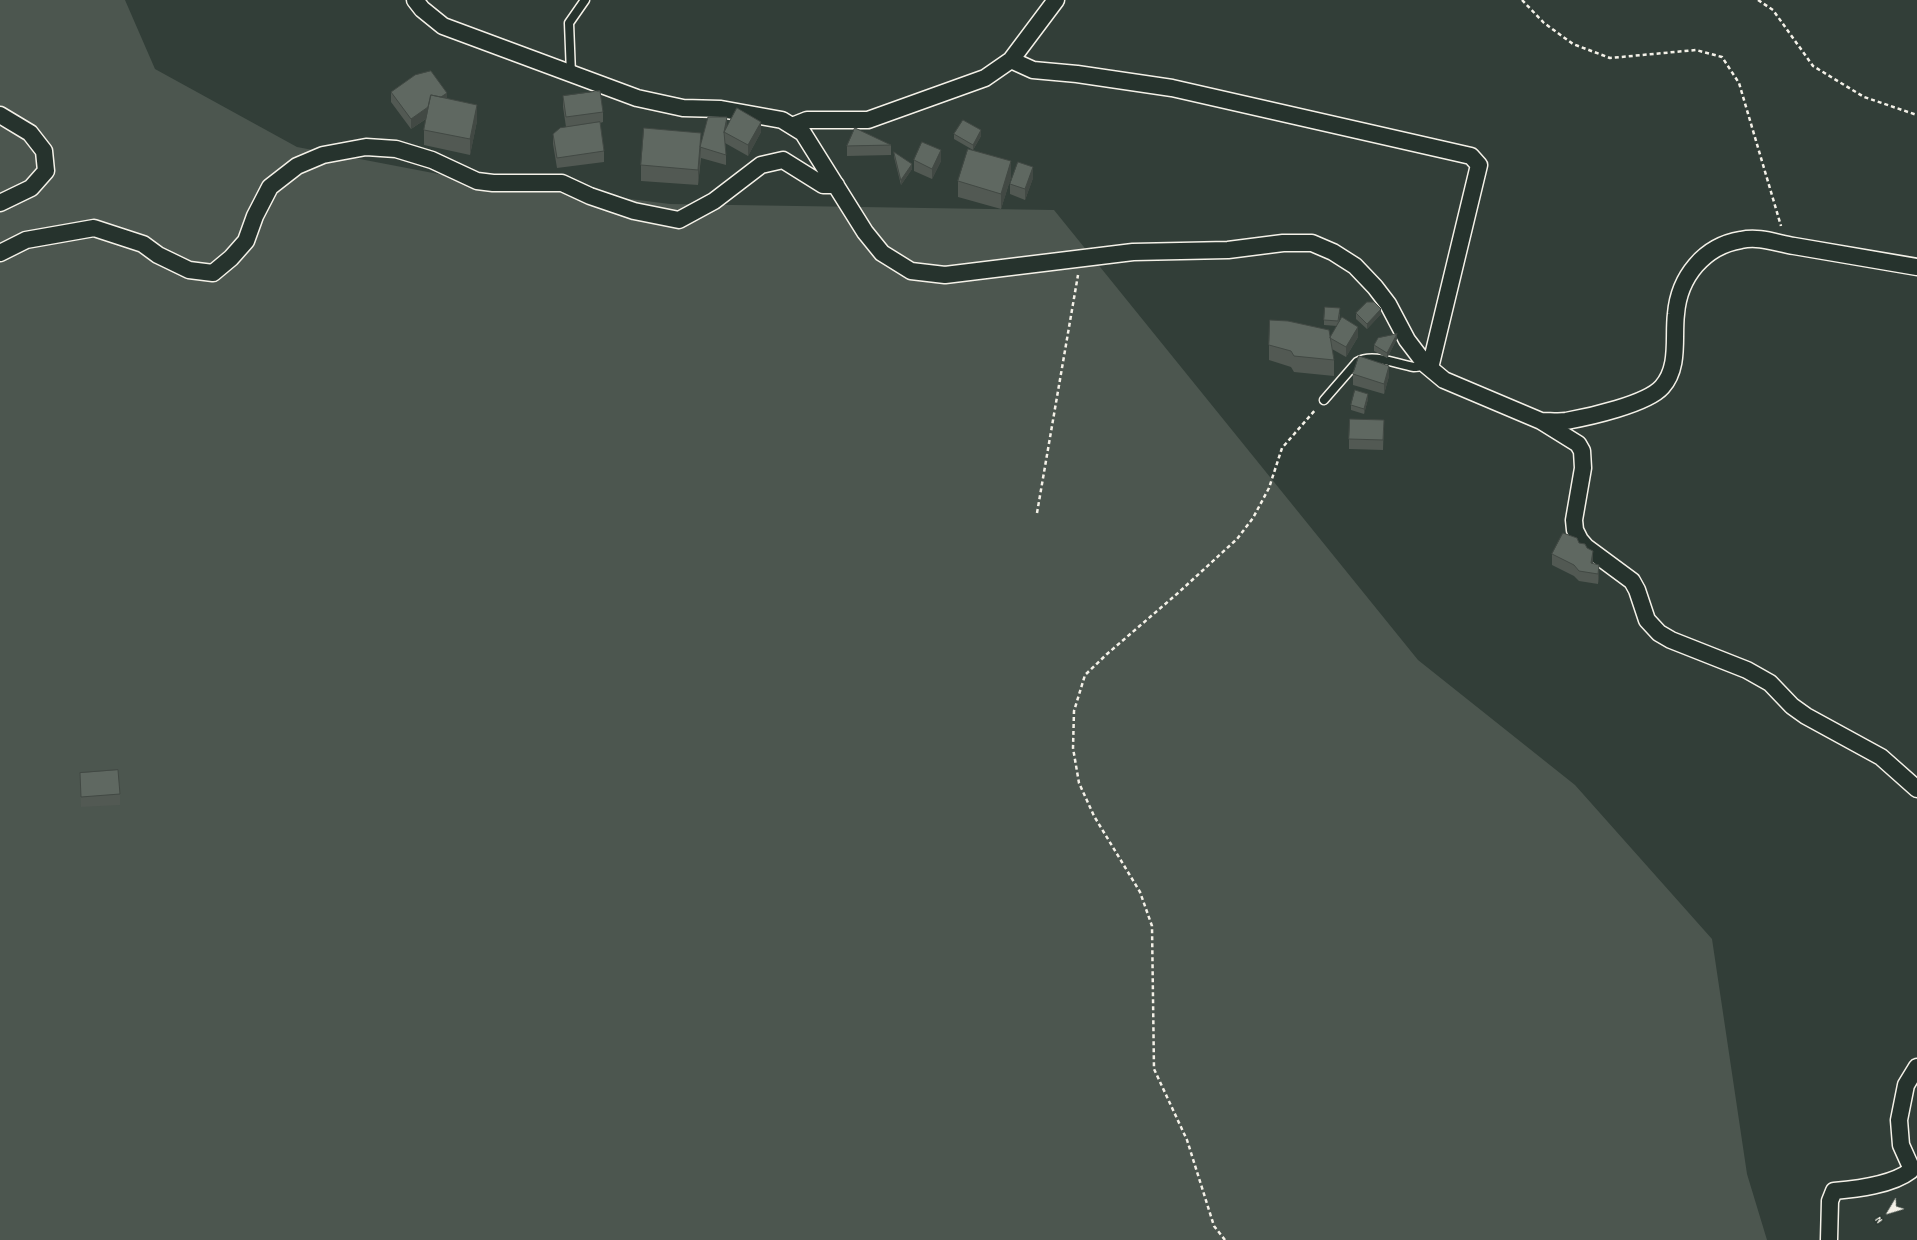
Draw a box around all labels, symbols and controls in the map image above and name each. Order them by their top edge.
north arrow [1869,1192,1909,1232]
text: N [1872,1212,1888,1226]

